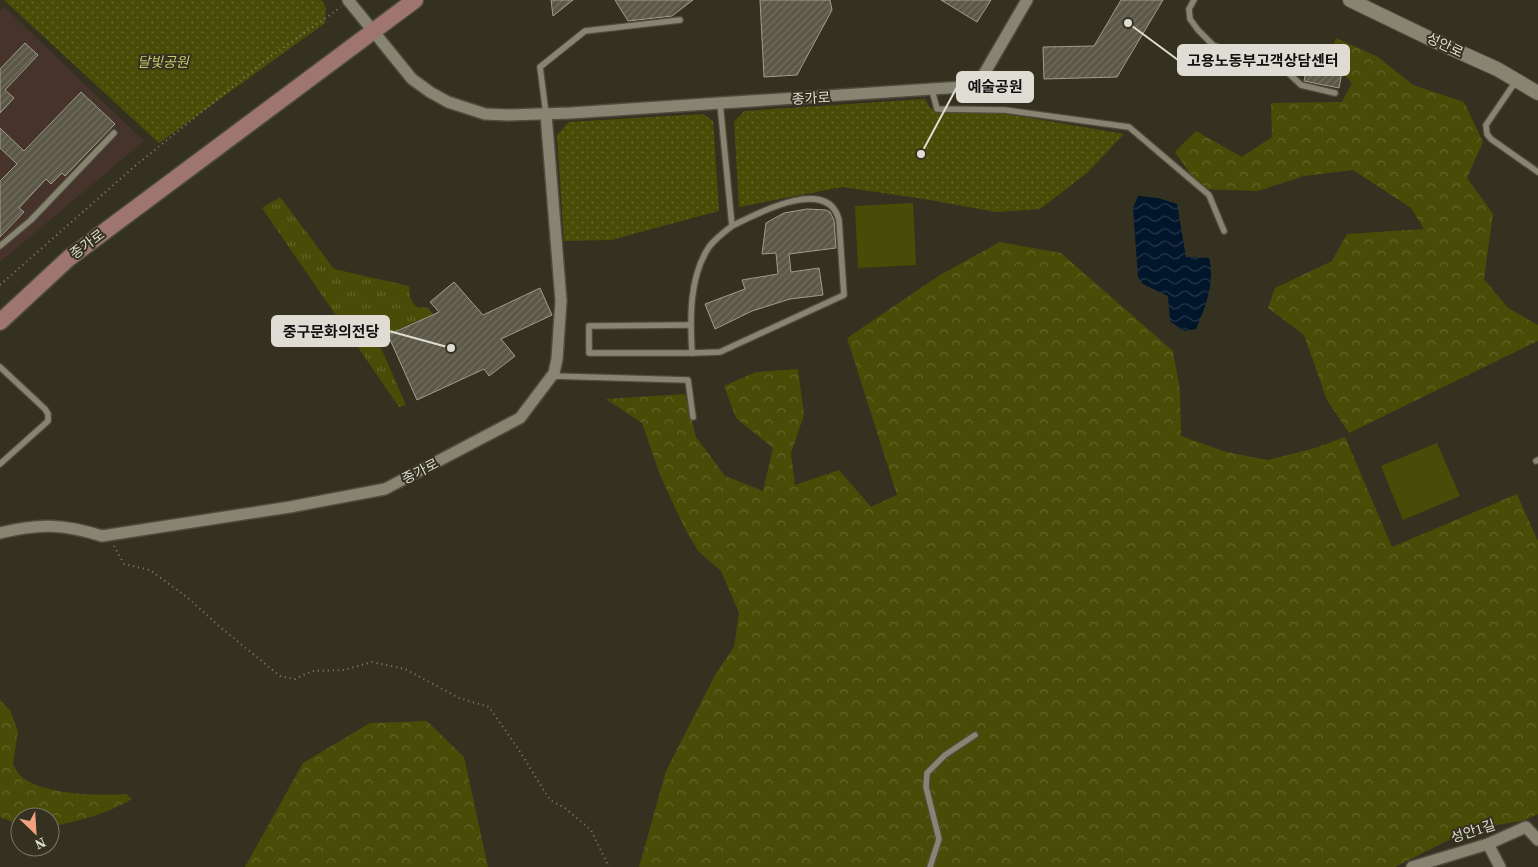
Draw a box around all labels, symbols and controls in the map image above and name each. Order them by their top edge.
street label: 성안로 [1423,28,1467,62]
callout: 고용노동부고객상담센터 [1178,45,1349,75]
text: 고용노동부고객상담센터 [1187,50,1339,71]
park label: 달빛공원 [137,52,190,72]
callout: 예술공원 [957,72,1033,102]
text: 예술공원 [967,76,1023,97]
street label: 종가로 [791,87,831,109]
street label: 종가로 [66,224,109,264]
callout: 중구문화의전당 [272,316,389,346]
text: 중구문화의전당 [283,321,379,342]
street label: 종가로 [398,453,442,489]
north arrow [10,807,60,857]
street label: 성안1길 [1448,814,1498,848]
text: N [32,833,49,855]

